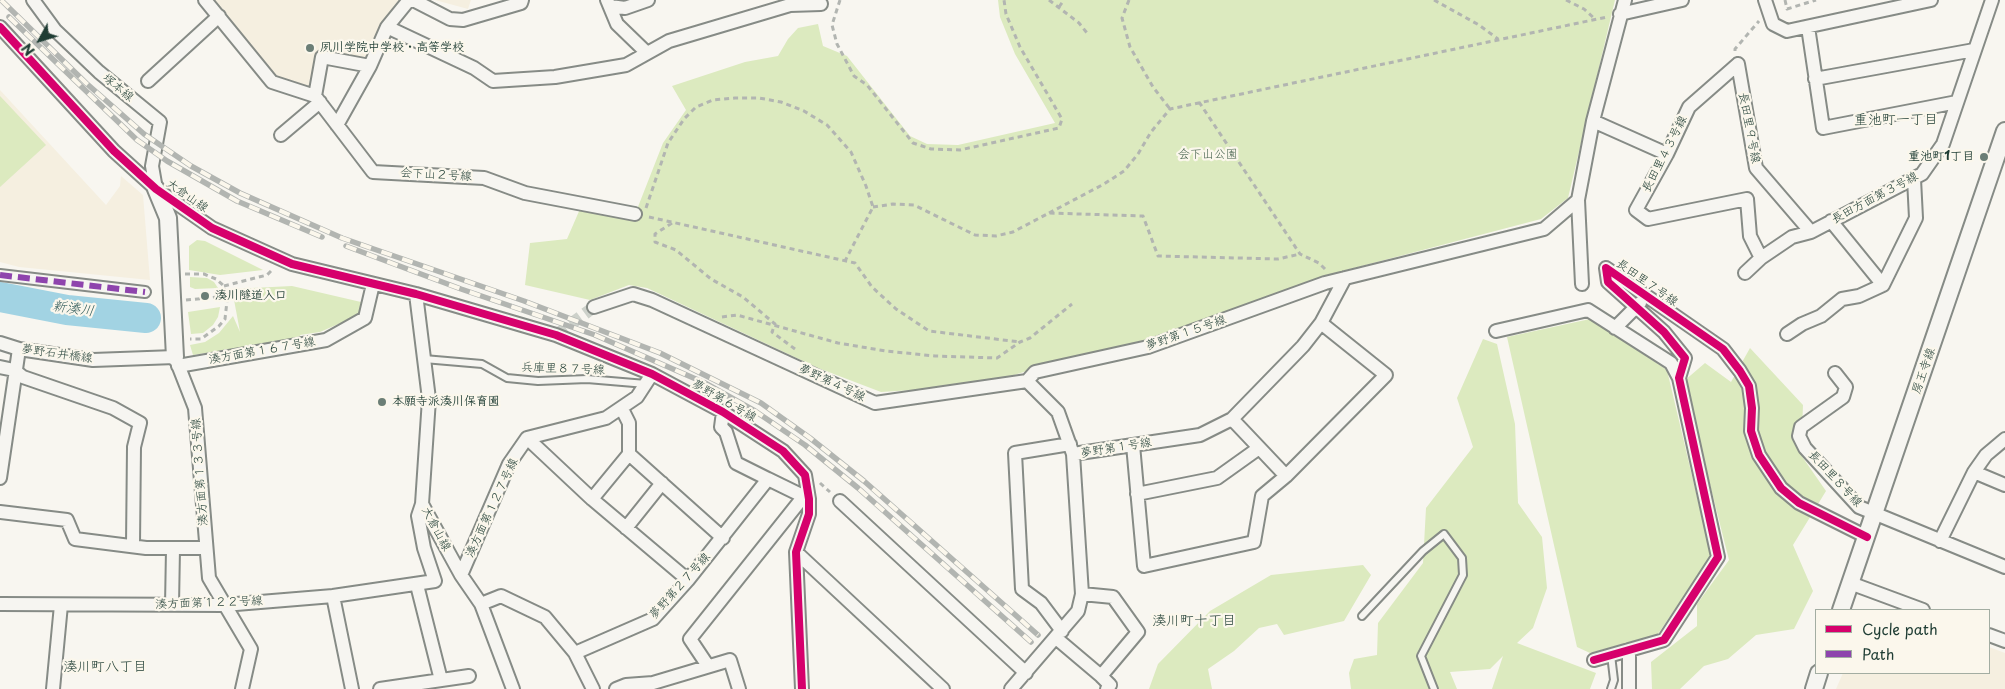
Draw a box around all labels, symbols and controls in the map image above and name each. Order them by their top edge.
north arrow [15,15,65,65]
text: N [16,39,40,61]
place label: 夙川学院中学校・高等学校 [320,41,464,55]
marker: 夙川学院中学校・高等学校 [304,42,316,54]
street label: 塚本線 [99,71,137,105]
street label: 長田里９号線 [1735,91,1763,165]
district label: 重池町一丁目 [1854,112,1938,128]
street label: 長田里４３号線 [1640,113,1690,195]
park label: 会下山公園 [1178,148,1238,162]
place label: 重池町1丁目 [1908,150,1974,164]
marker: 重池町1丁目 [1978,151,1990,163]
street label: 会下山２号線 [400,166,472,184]
street label: 長田方面第３号線 [1829,169,1921,227]
street label: 大倉山線 [163,176,211,216]
street label: 長田里７号線 [1613,256,1681,310]
place label: 湊川隧道入口 [215,289,287,303]
marker: 湊川隧道入口 [199,290,211,302]
water label: 新湊川 [51,298,95,320]
street label: 夢野第１５号線 [1144,313,1228,353]
street label: 湊方面第１６７号線 [208,335,316,367]
street label: 夢野石井橋線 [20,342,94,366]
street label: 房王寺線 [1909,346,1939,396]
street label: 兵庫里８７号線 [521,360,605,378]
street label: 夢野第４号線 [796,361,868,405]
street label: 夢野第６号線 [689,377,759,425]
place label: 本願寺派湊川保育園 [392,395,500,409]
marker: 本願寺派湊川保育園 [376,396,388,408]
street label: 湊方面第１３３号線 [189,418,211,526]
street label: 夢野第１号線 [1079,435,1153,461]
street label: 長田里８号線 [1805,448,1865,510]
street label: 湊方面第１２７号線 [463,456,521,560]
street label: 大倉山線 [418,504,454,554]
street label: 夢野第２７号線 [647,550,713,622]
street label: 湊方面第１２２号線 [155,594,263,612]
legend [1815,609,1990,674]
district label: 湊川町十丁目 [1152,613,1236,629]
text: Cycle path [1862,617,1938,640]
text: Path [1862,642,1894,665]
district label: 湊川町八丁目 [63,659,147,675]

